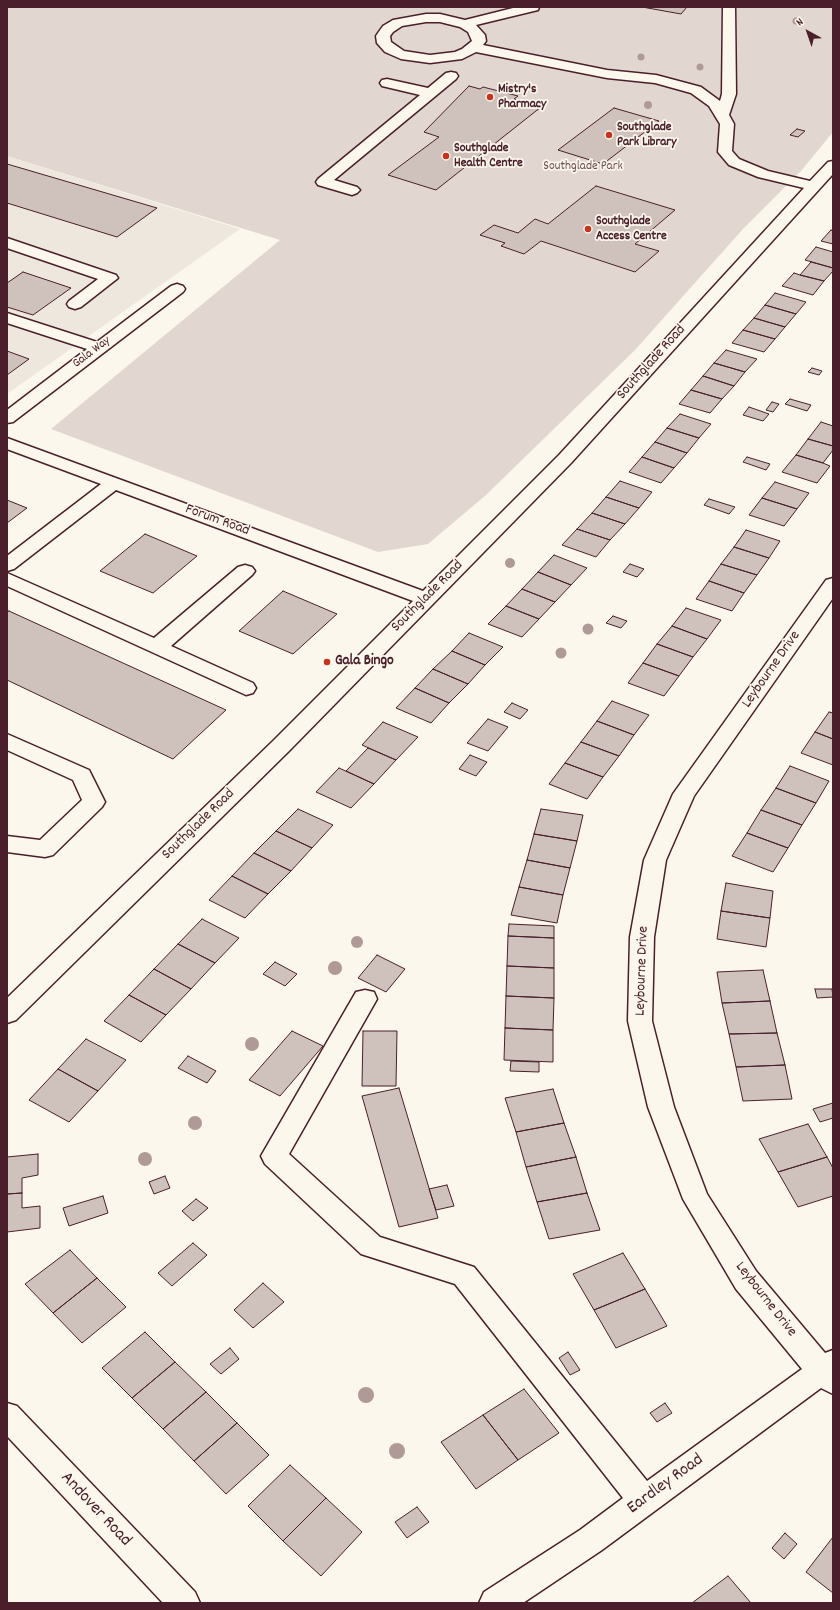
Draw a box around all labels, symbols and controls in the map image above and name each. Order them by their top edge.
north arrow [788,12,828,52]
text: N [793,15,808,31]
place label: Mistry's Pharmacy [498,82,546,113]
marker: Mistry's Pharmacy [485,92,495,102]
place label: Southglade Park Library [617,120,676,151]
marker: Southglade Park Library [604,130,614,140]
place label: Southglade Health Centre [454,141,523,172]
marker: Southglade Health Centre [441,151,451,161]
park label: Southglade Park [543,159,623,175]
place label: Southglade Access Centre [596,214,667,245]
marker: Southglade Access Centre [583,224,593,234]
street label: Southglade Road [614,322,690,404]
street label: Gala Way [70,334,114,372]
street label: Forum Road [182,501,252,541]
street label: Southglade Road [388,557,468,637]
street label: Leybourne Drive [739,628,805,712]
place label: Gala Bingo [335,653,394,671]
marker: Gala Bingo [322,657,332,667]
street label: Southglade Road [159,786,239,864]
street label: Leybourne Drive [632,926,654,1016]
street label: Leybourne Drive [730,1259,800,1341]
street label: Eardley Road [624,1450,708,1520]
street label: Andover Road [55,1468,135,1552]

